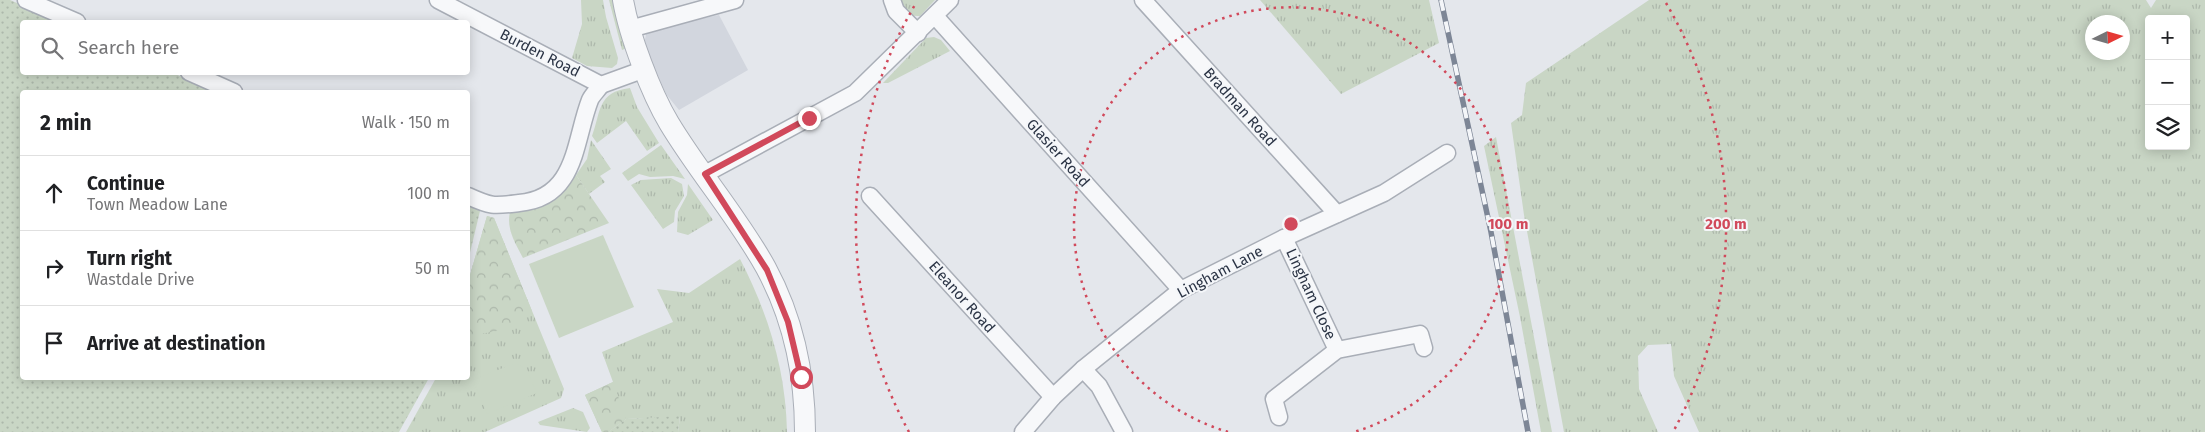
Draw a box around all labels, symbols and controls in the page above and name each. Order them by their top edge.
north arrow [2085,15,2130,60]
map controls [2145,15,2190,150]
button: + [2145,15,2190,60]
search box [20,20,470,75]
street label: Burden Road [497,25,583,81]
icon: search [38,34,66,62]
text: Search here [78,36,179,59]
button: − [2145,60,2190,105]
street label: Bradman Road [1200,64,1280,150]
button: layers [2145,105,2190,150]
route end [798,107,821,130]
text: 2 min [40,110,92,136]
text: Walk · 150 m [362,113,450,132]
street label: Glasier Road [1023,115,1093,191]
text: Continue [87,172,165,195]
icon: ahead [40,179,68,207]
text: 100 m [407,184,450,203]
text: Town Meadow Lane [87,195,228,214]
centre of rings [1282,215,1300,233]
text: 100 m [1488,215,1528,233]
text: 200 m [1705,215,1747,233]
street label: Lingham Lane [1174,242,1266,302]
street label: Lingham Close [1282,246,1340,342]
text: Turn right [87,247,172,270]
icon: right [40,254,68,282]
street label: Eleanor Road [925,257,999,337]
text: 50 m [415,259,450,278]
text: Wastdale Drive [87,270,195,289]
icon: arrive [40,329,68,357]
text: Arrive at destination [87,332,266,355]
route start [790,366,813,389]

